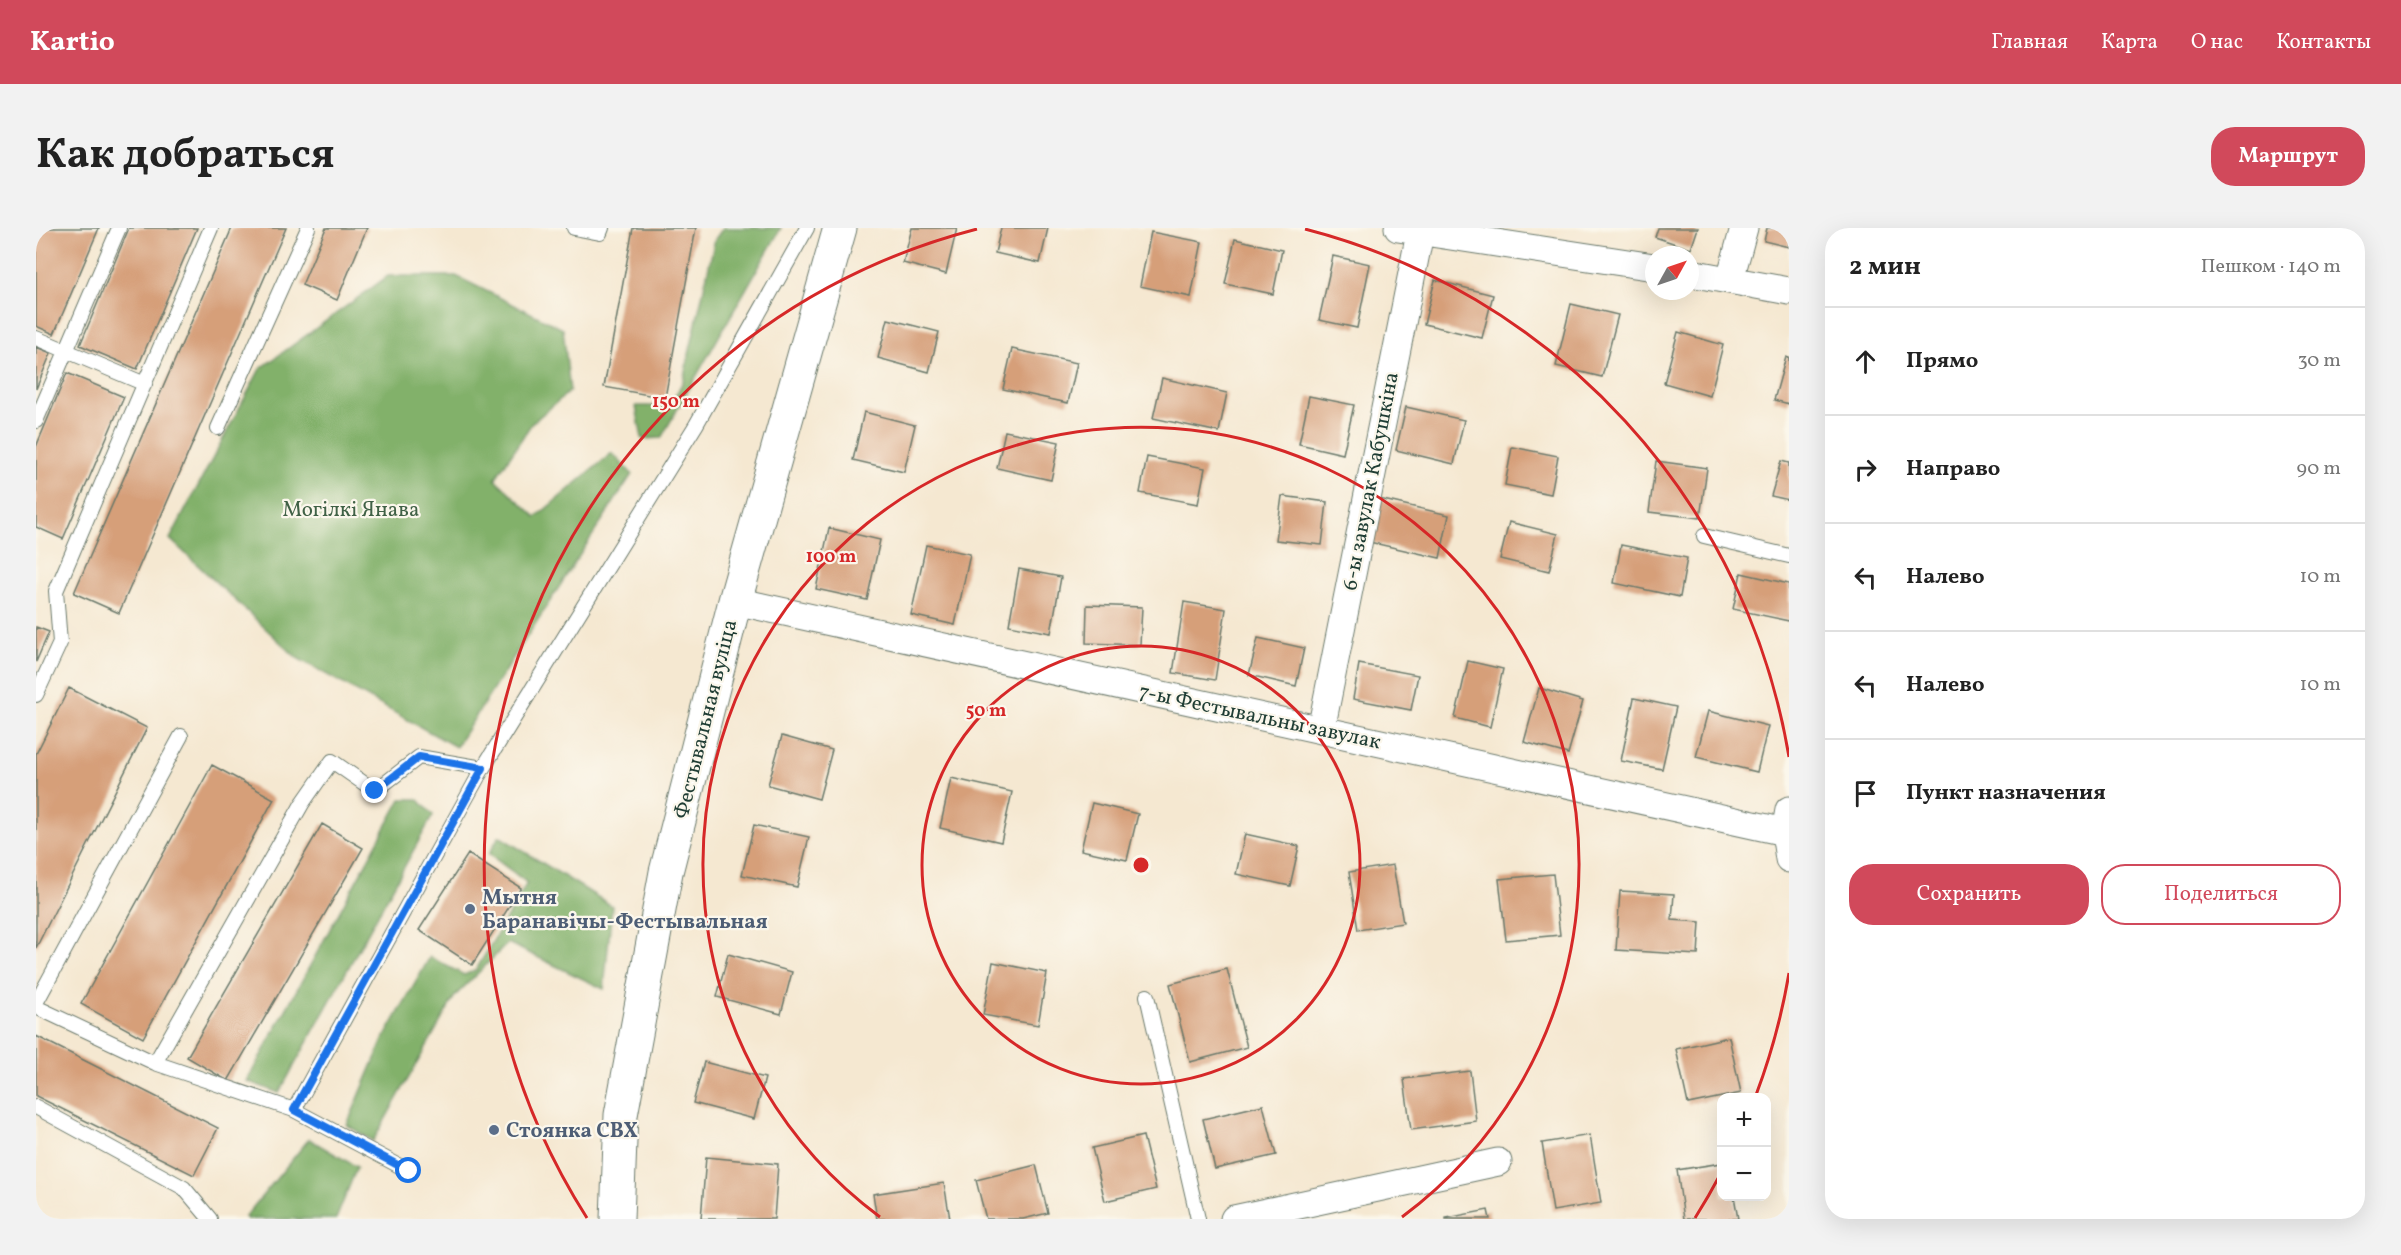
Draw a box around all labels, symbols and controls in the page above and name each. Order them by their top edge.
text: Kartio [30,23,115,62]
text: Главная [1991,28,2068,57]
text: Карта [2101,28,2158,57]
text: О нас [2191,28,2243,57]
text: Контакты [2276,28,2371,57]
text: Как добраться [36,127,335,186]
button: Маршрут [2211,127,2365,186]
north arrow [1645,246,1699,300]
text: 2 мин [1849,249,1921,285]
text: Пешком · 140 m [2201,253,2341,281]
icon: ahead [1849,345,1882,378]
text: Прямо [1906,346,1978,377]
text: 30 m [2297,347,2341,375]
street label: 6-ы завулак Кабушкіна [1336,370,1407,593]
text: 150 m [652,390,700,415]
icon: right [1849,453,1882,486]
text: Направо [1906,454,2000,485]
text: 90 m [2297,455,2341,483]
park label: Могілкі Янава [283,496,419,525]
text: 100 m [806,545,856,570]
icon: left [1849,561,1882,594]
text: Налево [1906,562,1985,593]
text: 10 m [2300,563,2341,591]
street label: Фестывальная вуліца [668,617,745,822]
icon: left [1849,669,1882,702]
text: Налево [1906,670,1985,701]
text: 10 m [2300,671,2341,699]
street label: 7-ы Фестывальны завулак [1136,678,1383,757]
text: 50 m [966,699,1006,724]
route end [361,777,387,803]
icon: arrive [1849,777,1882,810]
text: Пункт назначения [1906,778,2106,809]
centre of rings [1131,855,1151,875]
button: Сохранить [1849,864,2089,925]
button: Поделиться [2101,864,2341,925]
place label: Мытня Баранавічы-Фестывальная [482,884,768,937]
marker: Мытня Баранавічы-Фестывальная [463,902,477,916]
map controls [1717,1093,1771,1201]
button: + [1717,1093,1771,1147]
place label: Стоянка СВХ [506,1117,638,1146]
marker: Стоянка СВХ [487,1123,501,1137]
button: − [1717,1147,1771,1201]
route start [395,1157,421,1183]

